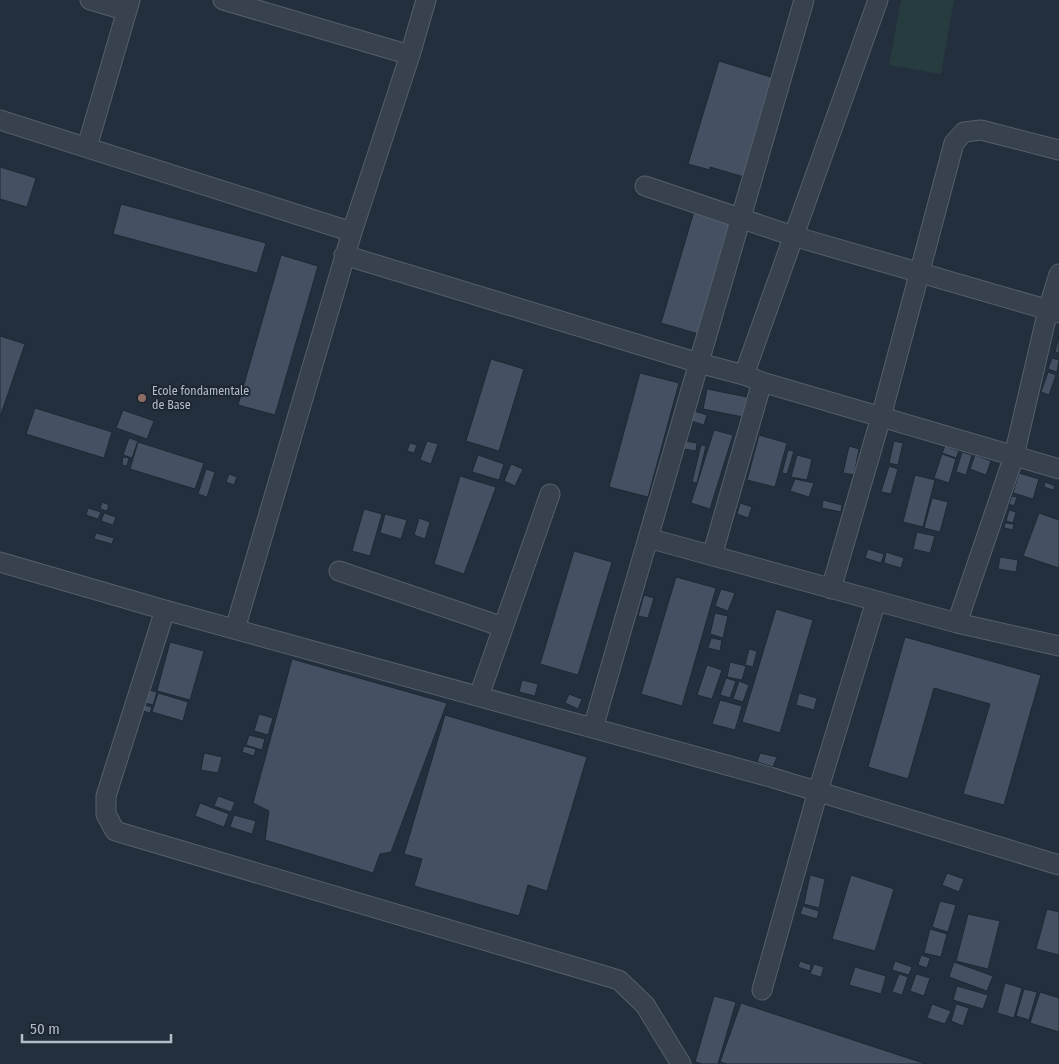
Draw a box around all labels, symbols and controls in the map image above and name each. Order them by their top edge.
place label: Ecole fondamentale de Base [152,384,249,412]
marker: Ecole fondamentale de Base [136,392,148,404]
scale bar [22,1012,171,1044]
text: 50 m [30,1020,60,1038]

